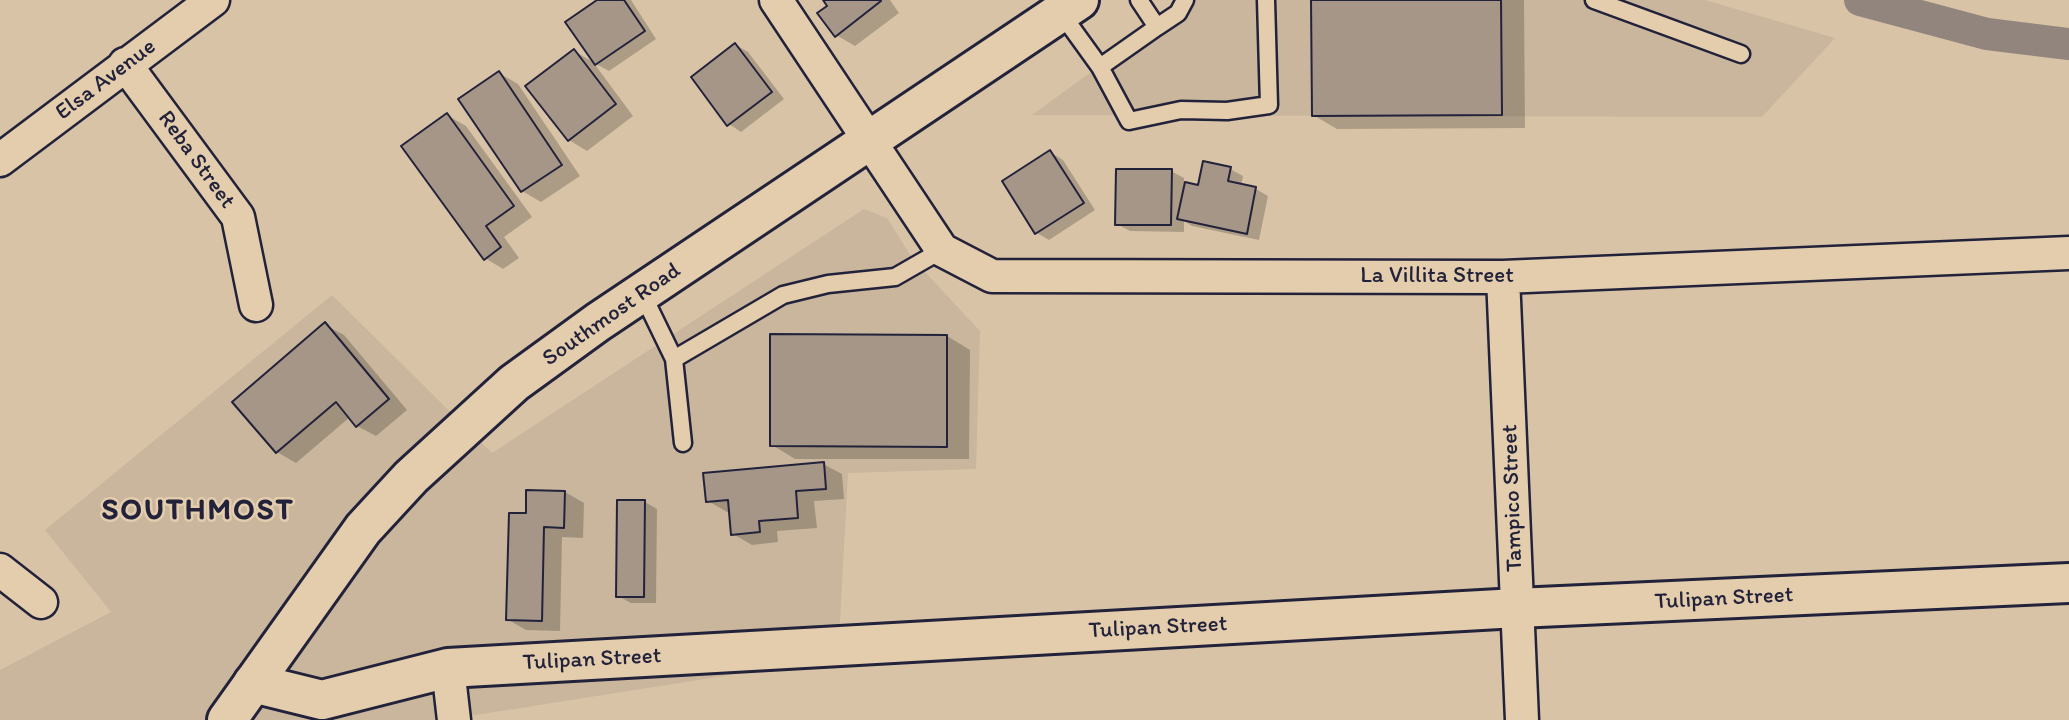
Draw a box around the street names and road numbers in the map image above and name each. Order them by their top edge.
street label: Elsa Avenue [50,33,162,127]
street label: Reba Street [151,106,241,214]
street label: Southmost Road [538,257,686,373]
street label: La Villita Street [1360,262,1514,290]
street label: Tampico Street [1497,424,1529,572]
street label: Tulipan Street [1654,582,1794,616]
street label: Tulipan Street [1088,611,1228,645]
street label: Tulipan Street [522,643,662,677]

